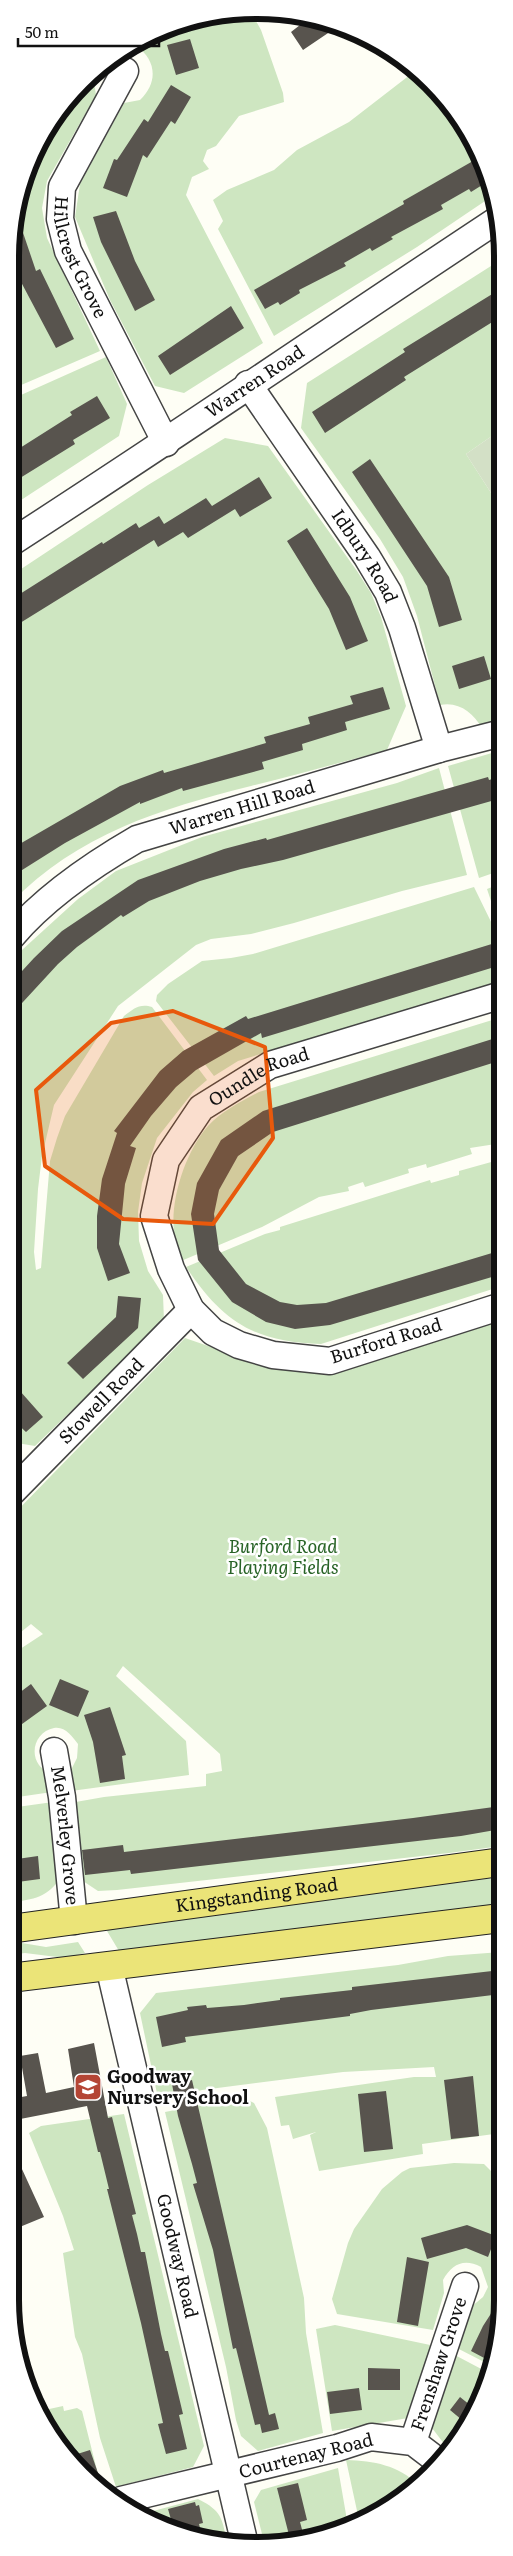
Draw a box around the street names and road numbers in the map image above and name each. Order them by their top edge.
street label: Hillcrest Grove [48,195,115,322]
street label: Warren Road [199,337,309,423]
street label: Idbury Road [326,503,406,606]
street label: Warren Hill Road [165,772,318,841]
street label: Oundle Road [202,1039,312,1112]
street label: Burford Road [326,1310,445,1369]
street label: Stowell Road [52,1351,149,1449]
street label: Melverley Grove [45,1763,87,1906]
street label: Kingstanding Road [173,1869,340,1918]
street label: Goodway Road [151,2191,206,2321]
street label: Frenshaw Grove [403,2293,472,2434]
street label: Courtenay Road [236,2425,376,2484]

